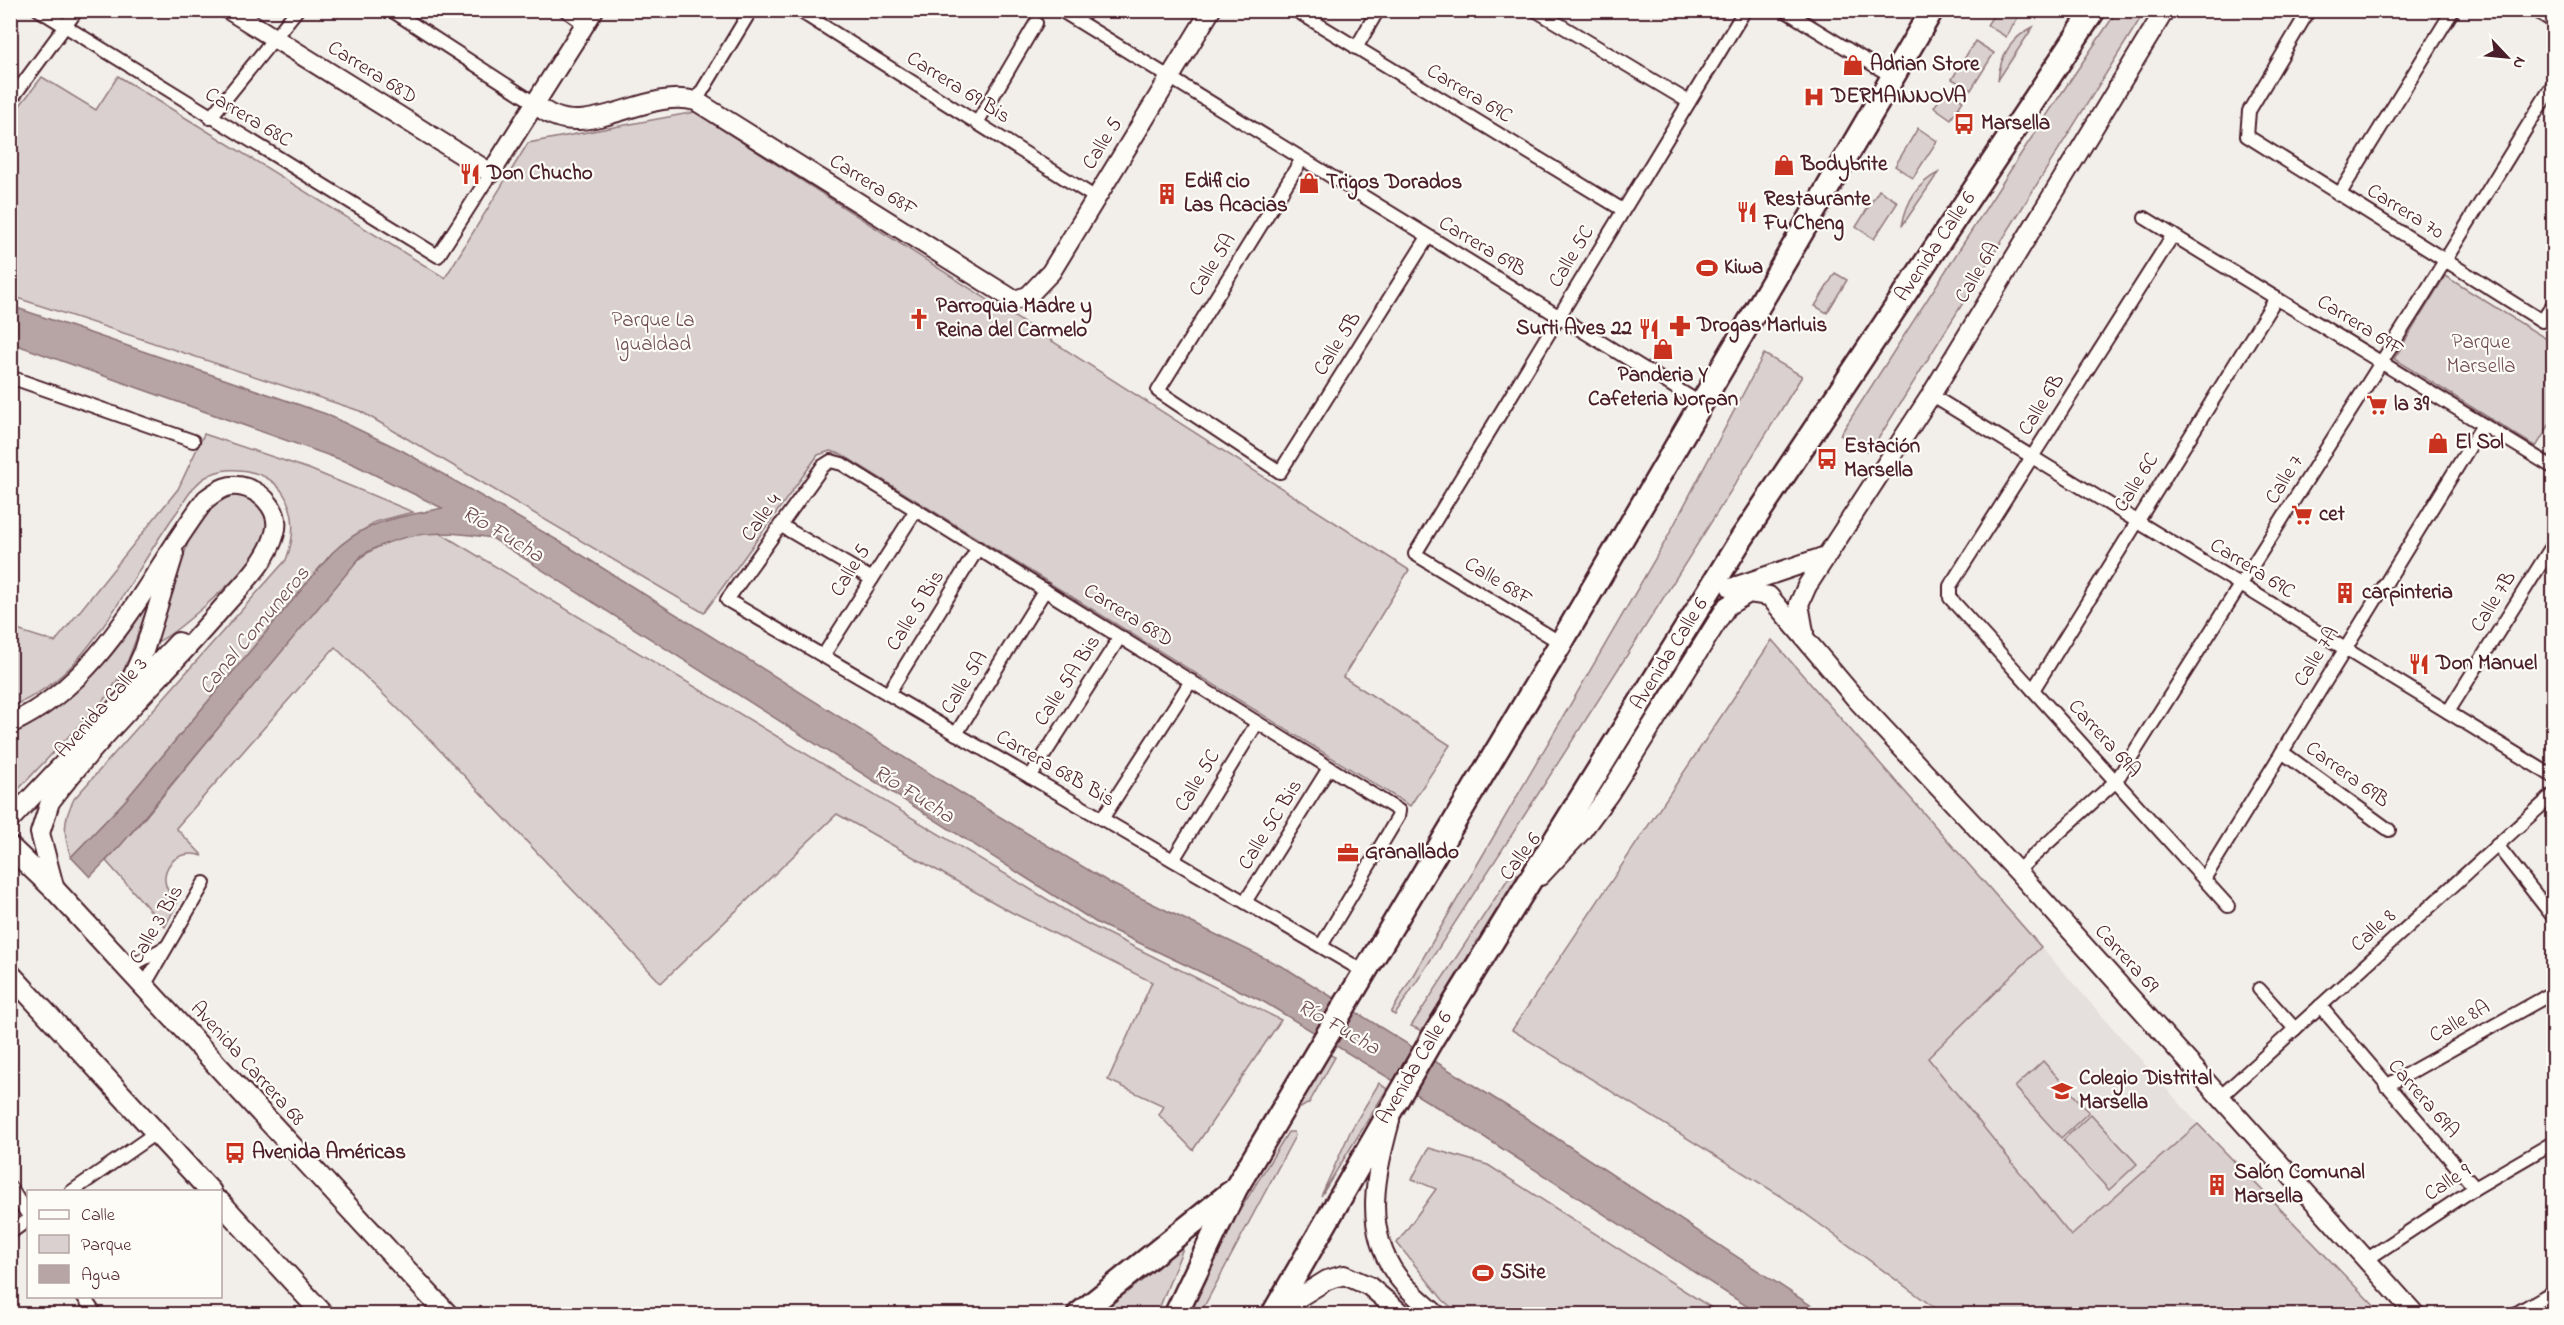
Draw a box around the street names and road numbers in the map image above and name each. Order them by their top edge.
street label: Carrera 68D [321,34,423,112]
street label: Carrera 69 Bis [900,44,1016,132]
street label: Carrera 69C [1420,57,1518,131]
street label: Carrera 68C [199,80,297,156]
street label: Calle 5 [1075,112,1131,176]
street label: Carrera 68F [823,147,923,225]
street label: Carrera 70 [2361,176,2449,248]
street label: Avenida Calle 6 [1888,186,1984,308]
street label: Carrera 69B [1432,209,1532,285]
street label: Calle 5C [1542,220,1602,294]
street label: Calle 5A [1182,228,1244,302]
street label: Calle 6A [1948,237,2008,309]
street label: Carrera 69F [2311,287,2410,365]
street label: Calle 5B [1307,306,1369,382]
street label: Calle 6B [2011,368,2073,442]
street label: Calle 6C [2107,447,2167,519]
street label: Calle 7 [2258,449,2312,511]
street label: Calle 4 [734,487,790,548]
street label: Carrera 69C [2204,531,2300,607]
street label: Calle 5 [823,539,879,603]
street label: Calle 68F [1458,550,1538,614]
street label: Calle 5 Bis [879,565,953,657]
street label: Calle 7B [2463,565,2525,639]
street label: Carrera 68D [1077,577,1179,655]
street label: Avenida Calle 6 [1624,592,1716,716]
street label: Calle 7A [2287,621,2347,693]
street label: Calle 5A Bis [1027,629,1109,733]
street label: Calle 5A [934,646,996,720]
street label: Avenida Calle 3 [48,651,156,765]
street label: Carrera 69A [2060,693,2148,785]
street label: Carrera 68B Bis [990,723,1120,815]
street label: Carrera 69B [2299,734,2395,816]
street label: Calle 5C [1168,744,1228,818]
street label: Calle 5C Bis [1231,774,1311,876]
street label: Calle 6 [1493,826,1549,888]
street label: Calle 3 Bis [122,880,192,970]
street label: Calle 8 [2344,902,2404,960]
street label: Carrera 69 [2087,918,2166,1001]
street label: Calle 8A [2424,993,2496,1051]
street label: Avenida Carrera 68 [183,995,311,1133]
street label: Avenida Calle 6 [1369,1006,1461,1130]
street label: Carrera 69A [2380,1053,2466,1145]
street label: Calle 9 [2418,1156,2478,1209]

